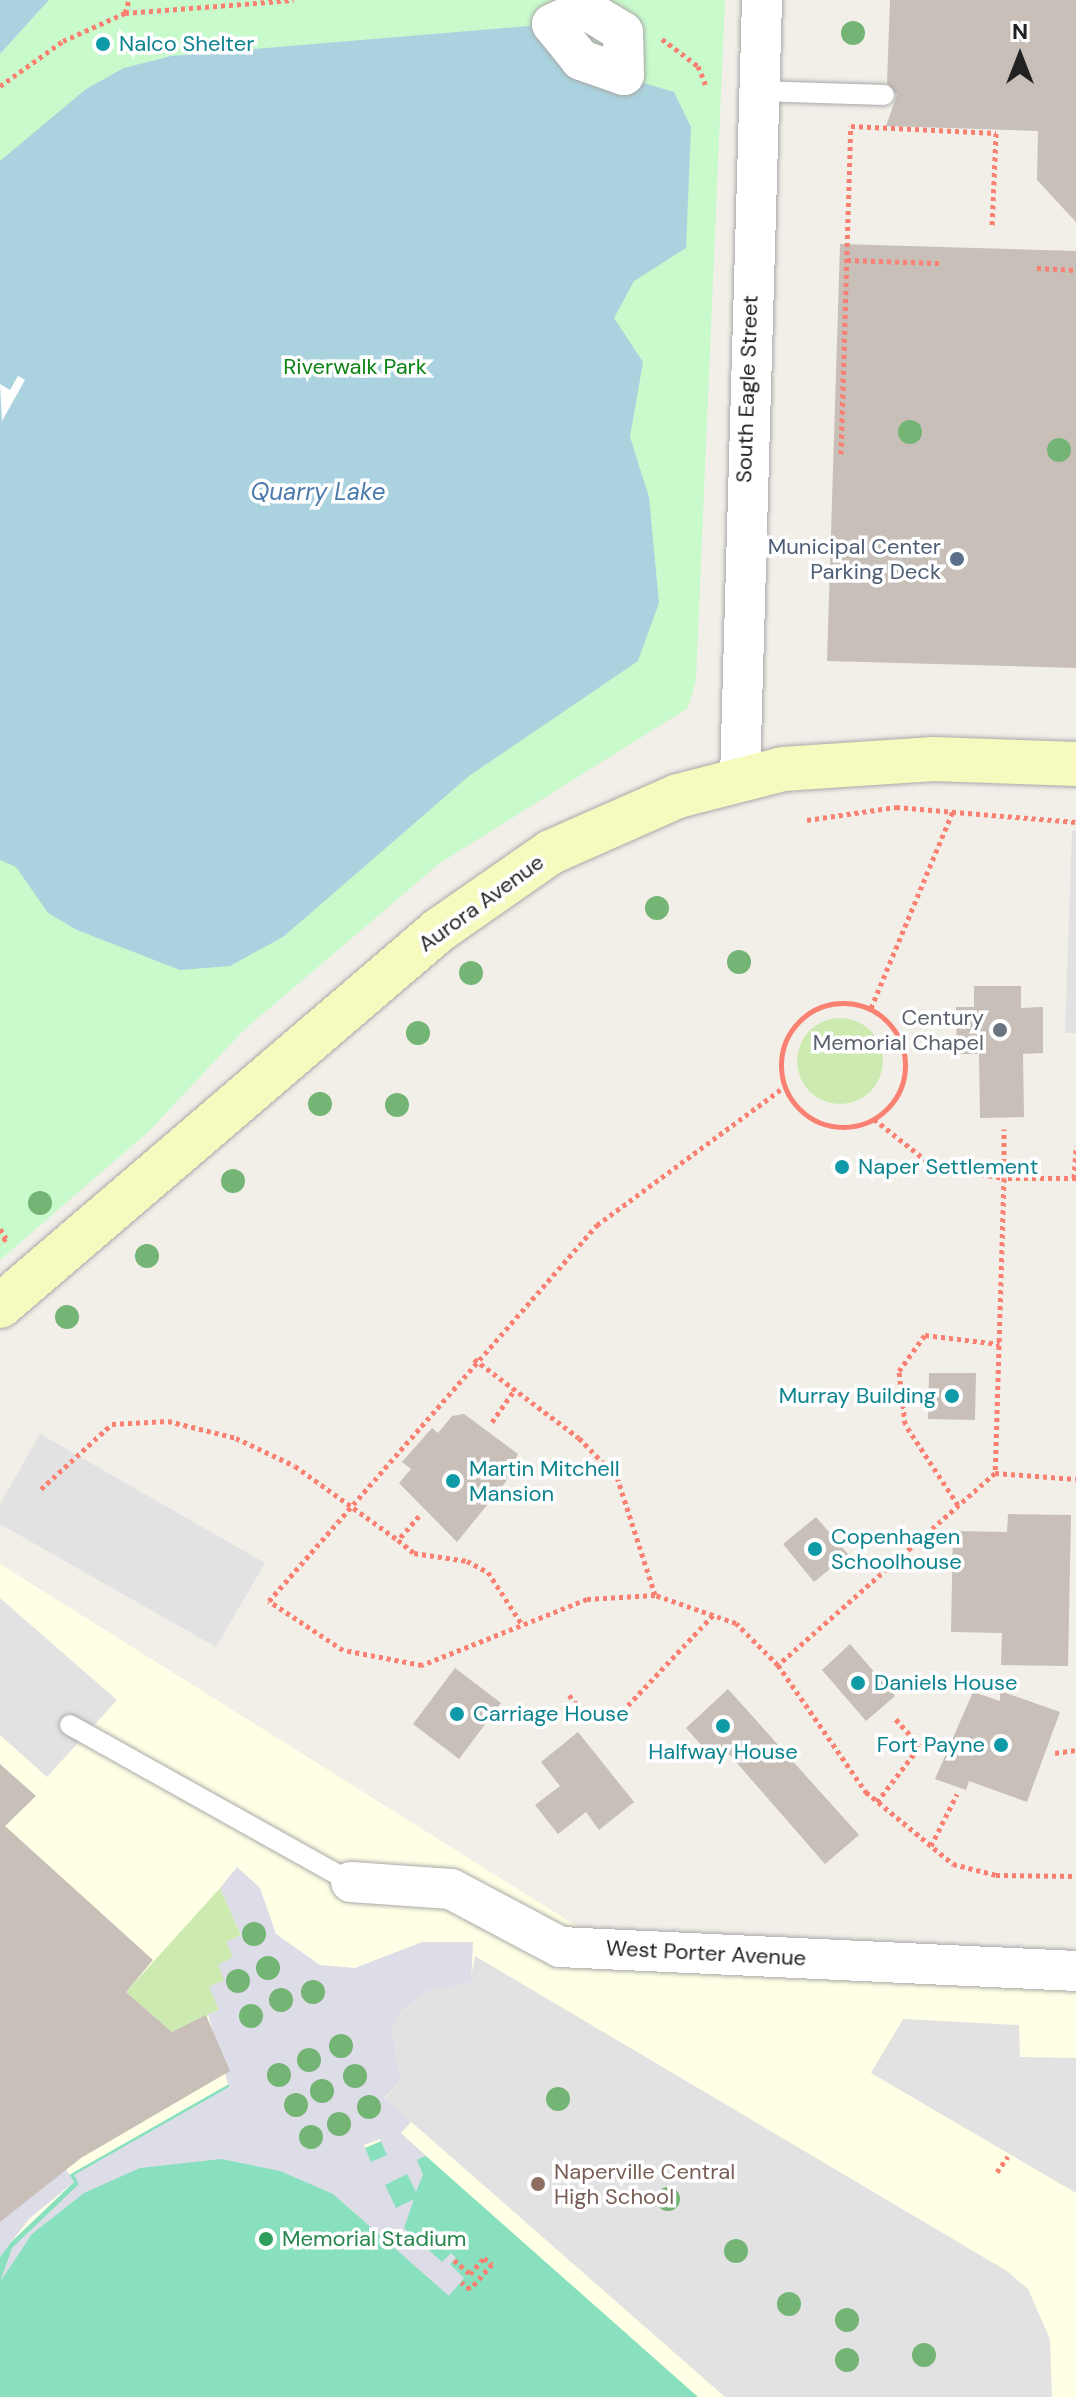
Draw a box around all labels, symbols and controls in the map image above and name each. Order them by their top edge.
north arrow [980,16,1060,96]
text: N [1012,17,1028,46]
place label: Nalco Shelter [119,31,254,57]
marker: Nalco Shelter [94,35,112,53]
street label: South Eagle Street [731,295,763,483]
park label: Riverwalk Park [283,354,427,380]
water label: Quarry Lake [250,478,386,506]
place label: Municipal Center Parking Deck [768,533,941,584]
marker: Municipal Center Parking Deck [948,550,966,568]
street label: Aurora Avenue [413,849,549,957]
place label: Century Memorial Chapel [813,1004,984,1056]
marker: Century Memorial Chapel [991,1021,1009,1039]
place label: Naper Settlement [858,1154,1038,1180]
marker: Naper Settlement [833,1158,851,1176]
place label: Murray Building [779,1383,936,1409]
marker: Murray Building [943,1387,961,1405]
place label: Martin Mitchell Mansion [469,1455,620,1506]
marker: Martin Mitchell Mansion [444,1472,462,1490]
place label: Copenhagen Schoolhouse [831,1523,962,1574]
marker: Copenhagen Schoolhouse [806,1540,824,1558]
place label: Daniels House [874,1670,1017,1696]
marker: Daniels House [849,1674,867,1692]
place label: Carriage House [473,1701,629,1727]
marker: Carriage House [448,1705,466,1723]
marker: Halfway House [714,1717,732,1735]
place label: Fort Payne [877,1732,985,1758]
marker: Fort Payne [992,1736,1010,1754]
place label: Halfway House [648,1739,798,1765]
street label: West Porter Avenue [605,1935,807,1971]
place label: Naperville Central High School [554,2158,735,2210]
marker: Naperville Central High School [529,2175,547,2193]
place label: Memorial Stadium [282,2226,466,2252]
marker: Memorial Stadium [257,2230,275,2248]

